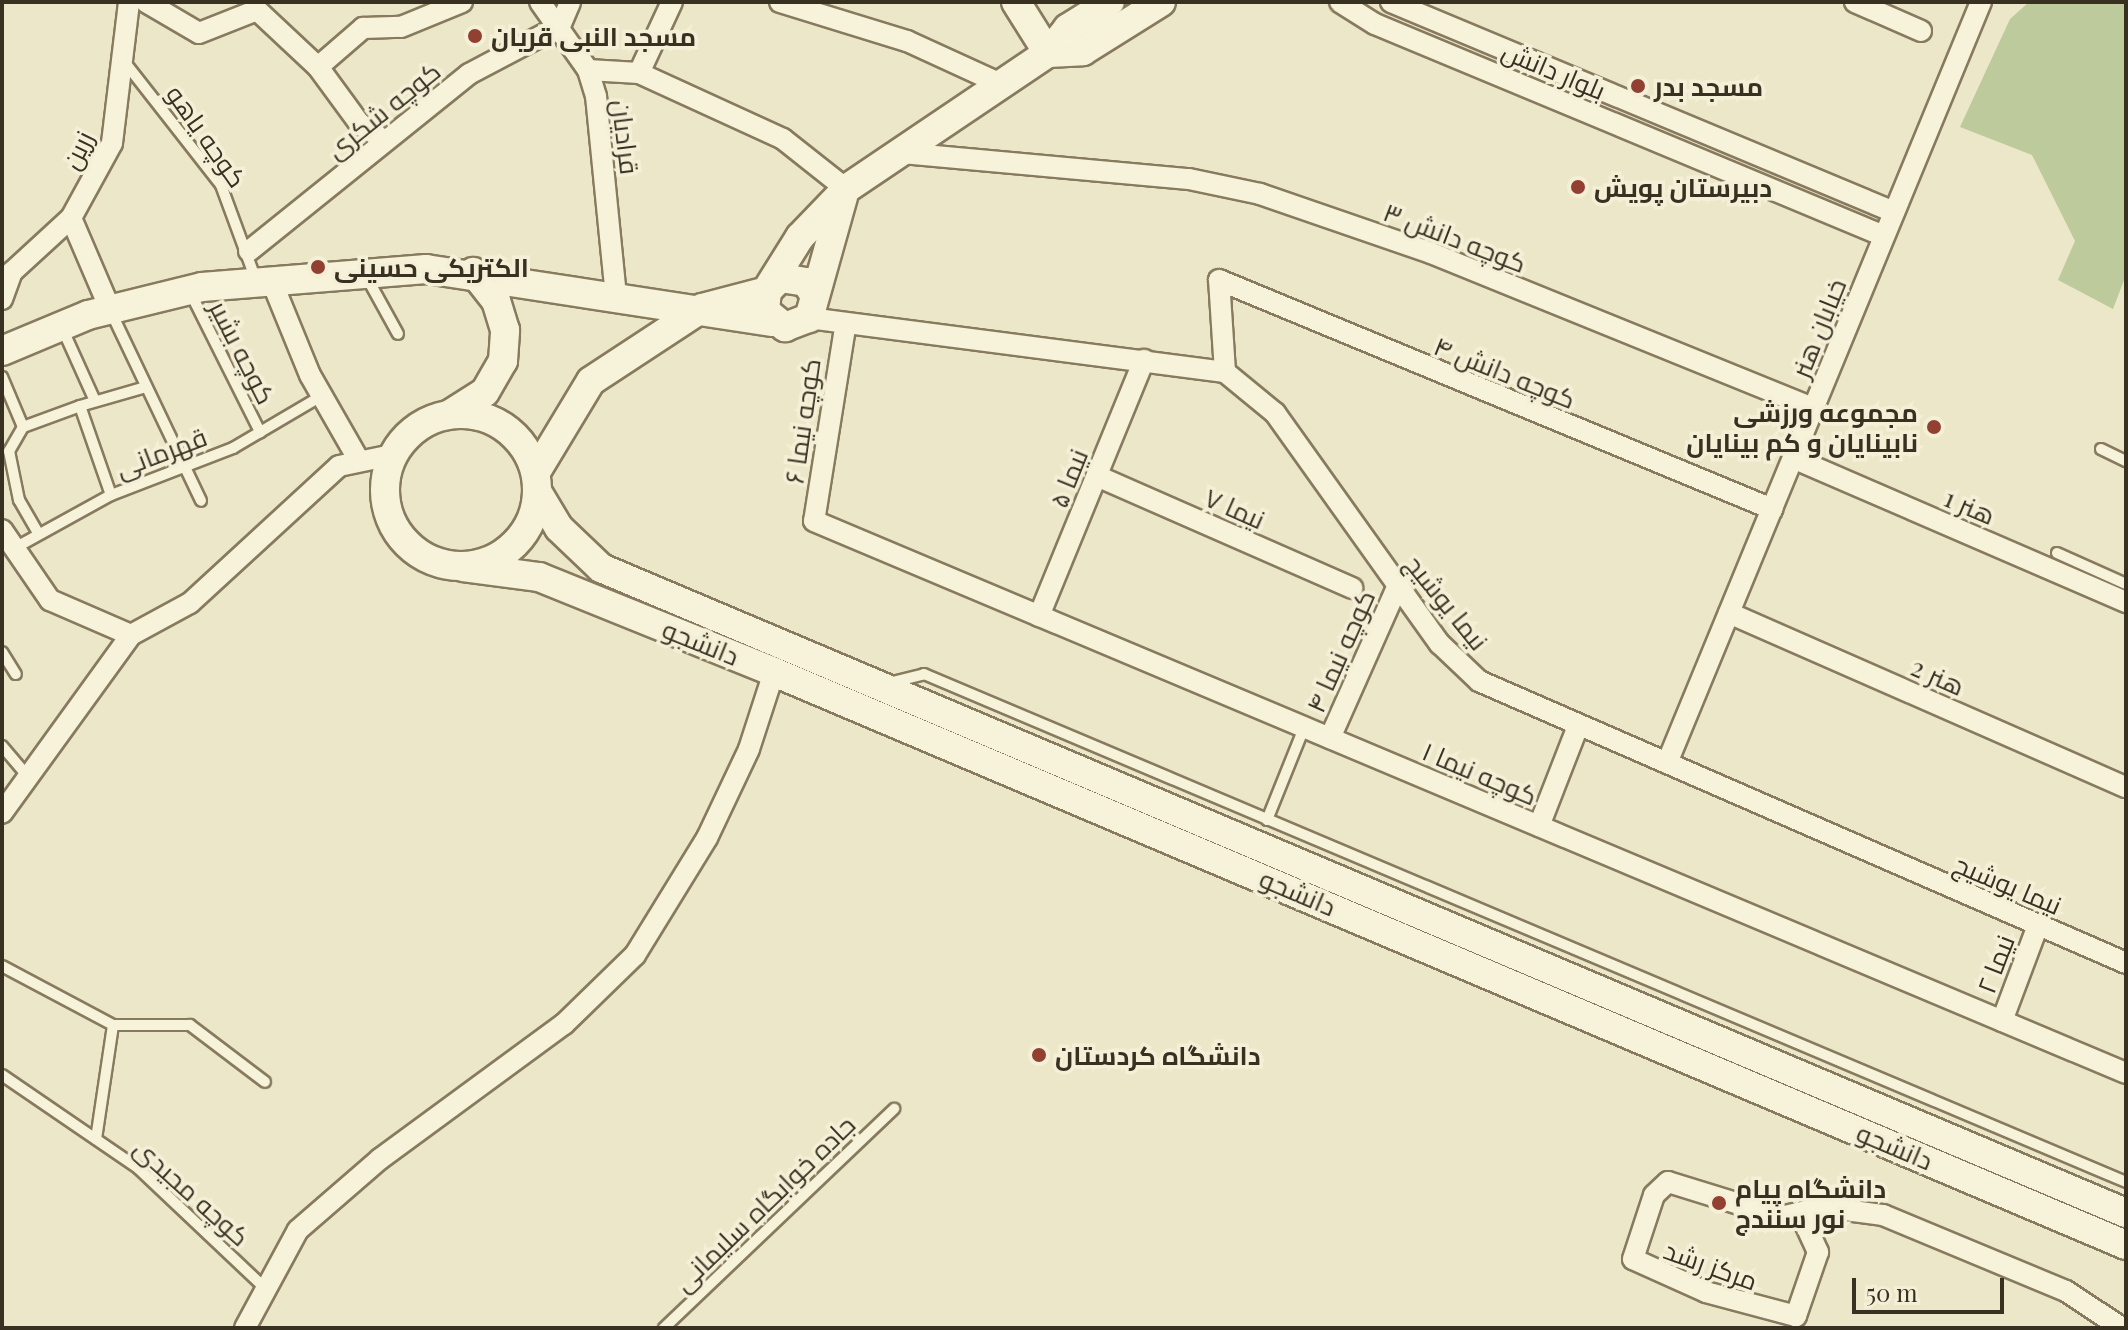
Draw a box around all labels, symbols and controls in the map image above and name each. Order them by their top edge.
place label: مسجد النبی قریان [491,20,696,52]
marker: مسجد النبی قریان [466,27,484,45]
street label: بلوار دانش [1498,34,1610,106]
street label: کوچه شکری [320,55,446,165]
place label: مسجد بدر [1654,70,1763,102]
marker: مسجد بدر [1629,77,1647,95]
street label: کوچه یاهو [161,79,253,193]
street label: قرادیان [606,98,646,176]
street label: زرین [54,126,100,174]
place label: دبیرستان پویش [1594,171,1772,203]
marker: دبیرستان پویش [1569,178,1587,196]
street label: کوچه دانش ۳ [1379,196,1531,278]
place label: الکتریکی حسینی [334,251,529,283]
marker: الکتریکی حسینی [309,258,327,276]
street label: خیابان هنر [1784,274,1852,382]
street label: کوچه بشیر [204,295,282,409]
street label: کوچه دانش ۴ [1430,329,1580,415]
street label: کوچه نیما ۶ [778,356,826,486]
place label: مجموعه ورزشی نابینایان و کم بینایان [1686,396,1918,458]
marker: مجموعه ورزشی نابینایان و کم بینایان [1925,418,1943,436]
street label: قهرمانی [111,420,211,484]
street label: نیما ۵ [1042,444,1094,512]
street label: نیما ۷ [1200,481,1270,535]
street label: هنر 1 [1940,481,2000,531]
street label: نیما یوشیج [1399,548,1495,656]
street label: کوچه نیما ۴ [1299,585,1381,717]
street label: دانشجو [658,613,744,671]
street label: هنر 2 [1907,651,1969,701]
street label: کوچه نیما ۱ [1418,735,1542,811]
street label: نیما یوشیج [1950,847,2066,921]
street label: دانشجو [1255,862,1341,922]
street label: نیما ۲ [1970,930,2020,998]
place label: دانشگاه کردستان [1055,1039,1261,1071]
marker: دانشگاه کردستان [1030,1046,1048,1064]
street label: جاده خوابگاه سلیمانی [667,1109,861,1297]
street label: دانشجو [1852,1116,1938,1176]
street label: کوچه مجیدی [128,1132,256,1252]
place label: دانشگاه پیام نور سنندج [1735,1172,1886,1234]
marker: دانشگاه پیام نور سنندج [1710,1194,1728,1212]
street label: مرکز رشد [1660,1234,1762,1296]
scale bar [1856,1262,2008,1312]
text: 50 m [1866,1276,1918,1308]

